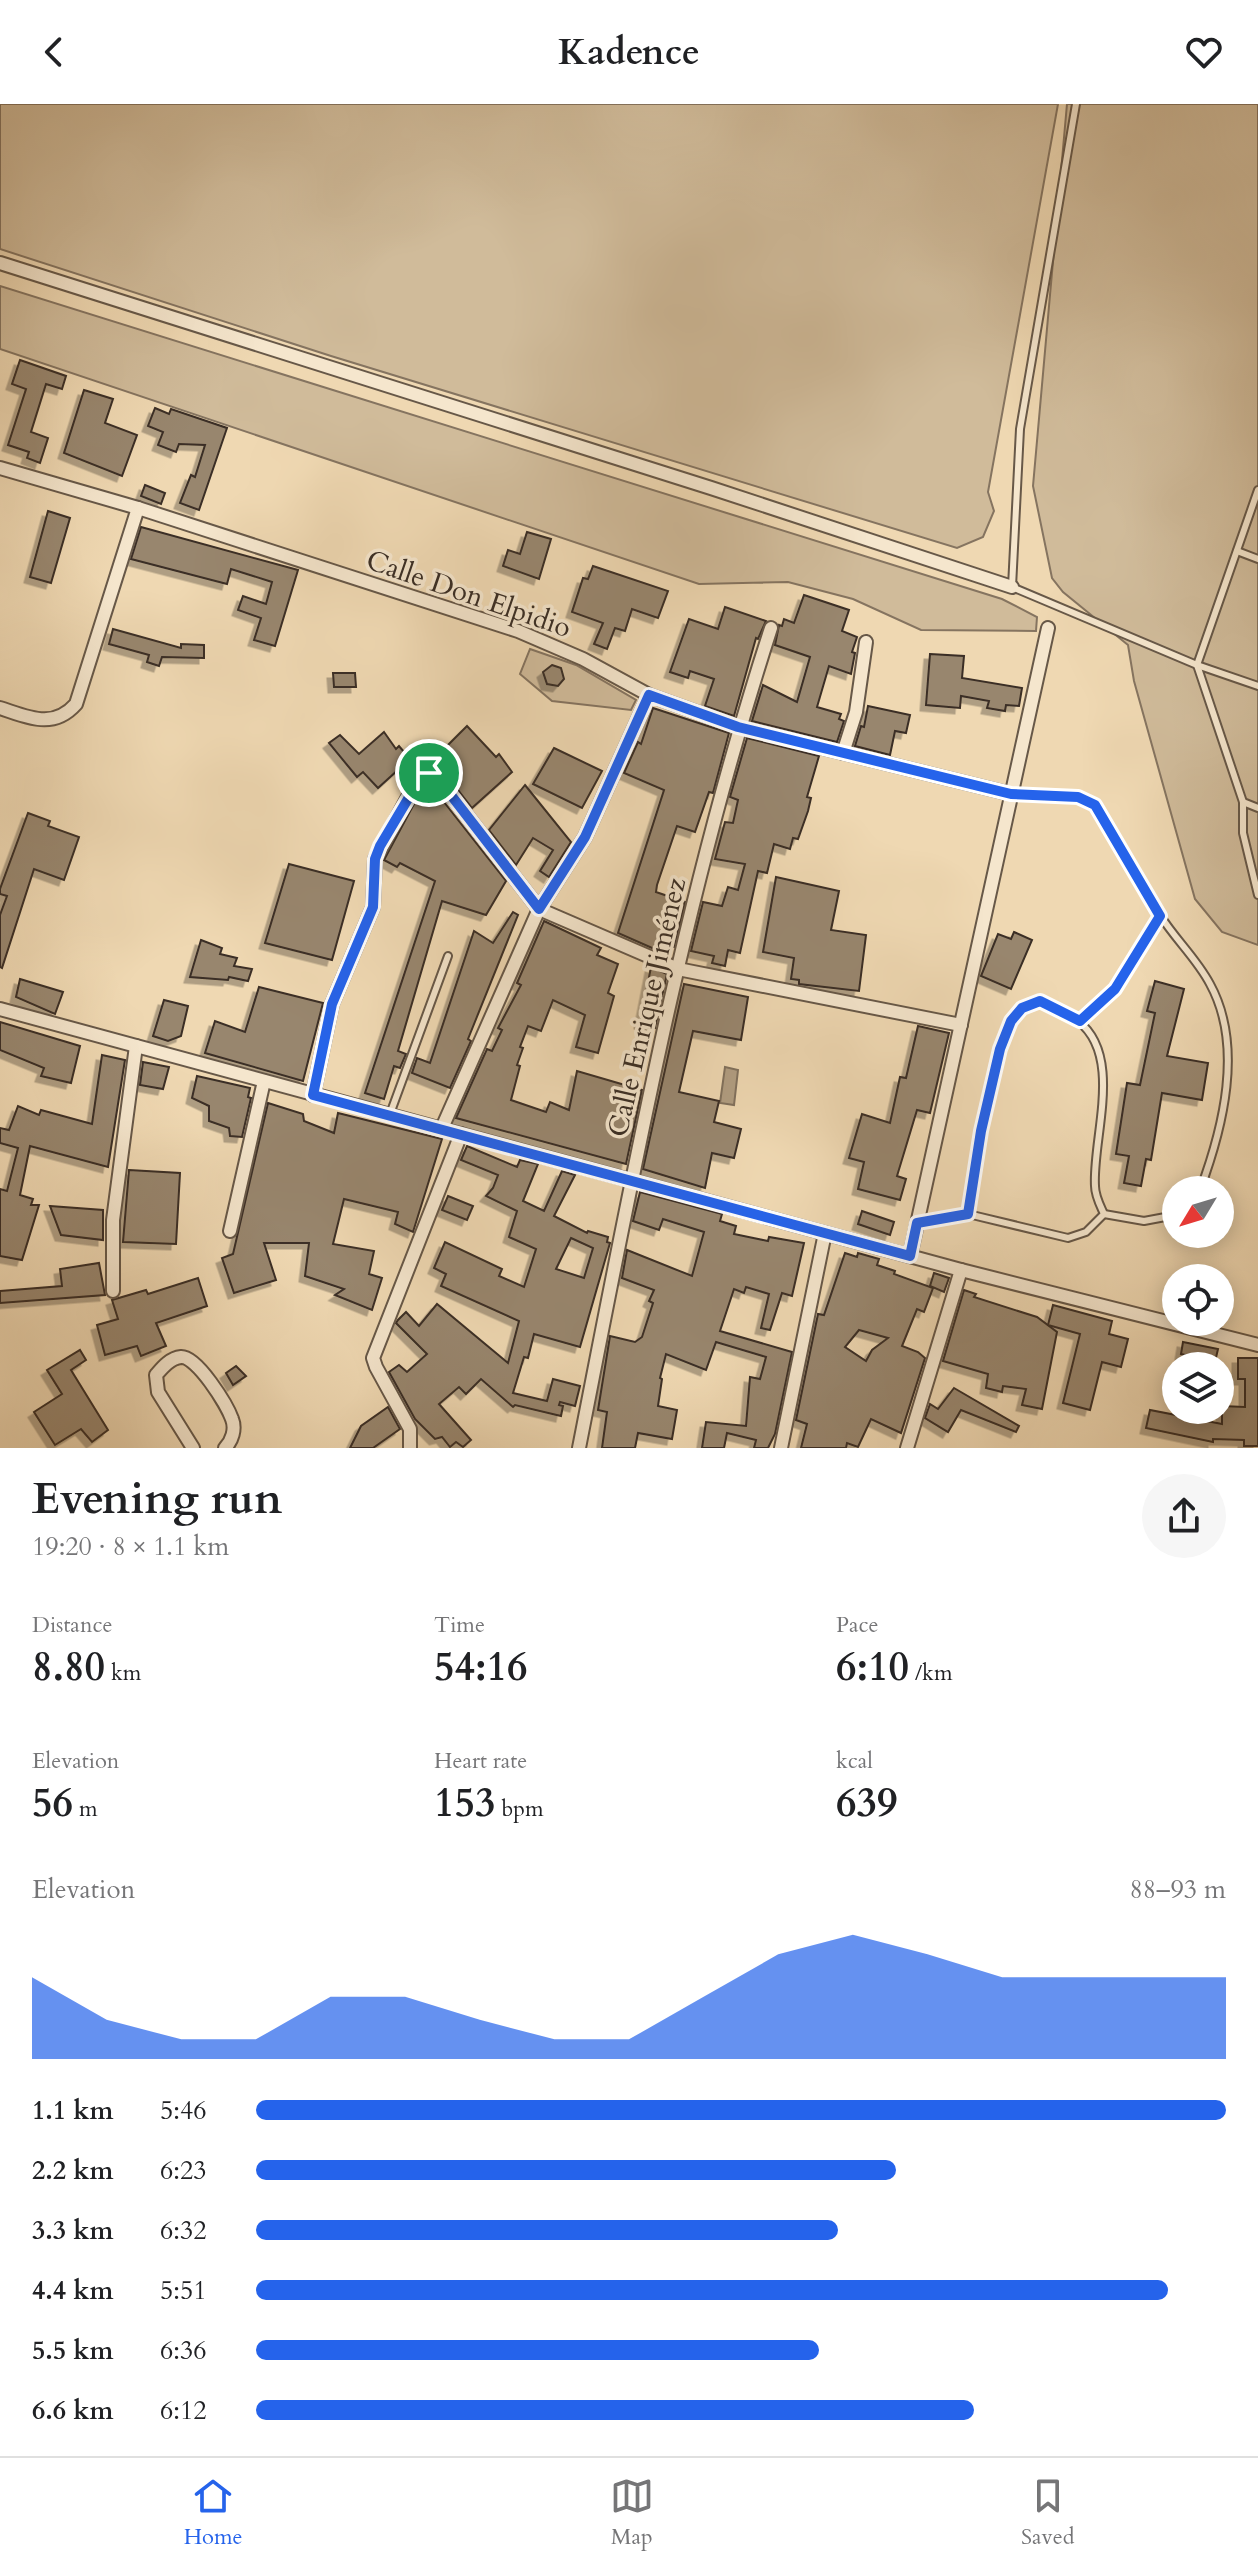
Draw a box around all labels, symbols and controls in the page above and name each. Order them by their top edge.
text: Kadence [558,28,700,77]
icon: back [32,30,76,74]
icon: heart [1182,30,1226,74]
street label: Calle Don Elpidio [361,541,576,647]
pin [395,739,463,807]
icon: arrive [407,751,451,795]
street label: Calle Enrique Jiménez [599,873,695,1140]
north arrow [1162,1176,1234,1248]
map controls [1162,1176,1234,1424]
button: locate [1162,1264,1234,1336]
button: layers [1162,1352,1234,1424]
text: Evening run [32,1469,282,1529]
button: share [1142,1474,1226,1558]
text: 19:20 · 8 × 1.1 km [32,1529,229,1564]
text: Distance [32,1610,112,1640]
text: Time [434,1610,485,1640]
text: Pace [836,1610,879,1640]
text: 8.80 [32,1640,105,1695]
text: 54:16 [434,1640,528,1695]
text: 6:10 [836,1640,909,1695]
text: km [105,1658,141,1688]
text: /km [909,1658,953,1688]
text: Elevation [32,1746,119,1776]
text: Heart rate [434,1746,527,1776]
text: kcal [836,1746,873,1776]
text: 56 [32,1776,73,1831]
text: 153 [434,1776,495,1831]
text: 639 [836,1776,897,1831]
text: m [73,1794,98,1824]
text: bpm [495,1794,544,1824]
text: Elevation [32,1872,135,1907]
text: 88–93 m [1129,1872,1226,1907]
text: 1.1 km [32,2093,113,2128]
text: 5:46 [160,2093,207,2128]
text: 2.2 km [32,2153,113,2188]
text: 6:23 [160,2153,207,2188]
text: 3.3 km [32,2213,113,2248]
text: 6:32 [160,2213,207,2248]
text: 4.4 km [32,2273,113,2308]
text: 5:51 [160,2273,207,2308]
text: 5.5 km [32,2333,113,2368]
text: 6:36 [160,2333,207,2368]
text: 6.6 km [32,2393,113,2428]
text: 6:12 [160,2393,207,2428]
tab: Home [184,2474,243,2552]
tab: Map [610,2474,654,2552]
tab: Saved [1021,2474,1074,2552]

